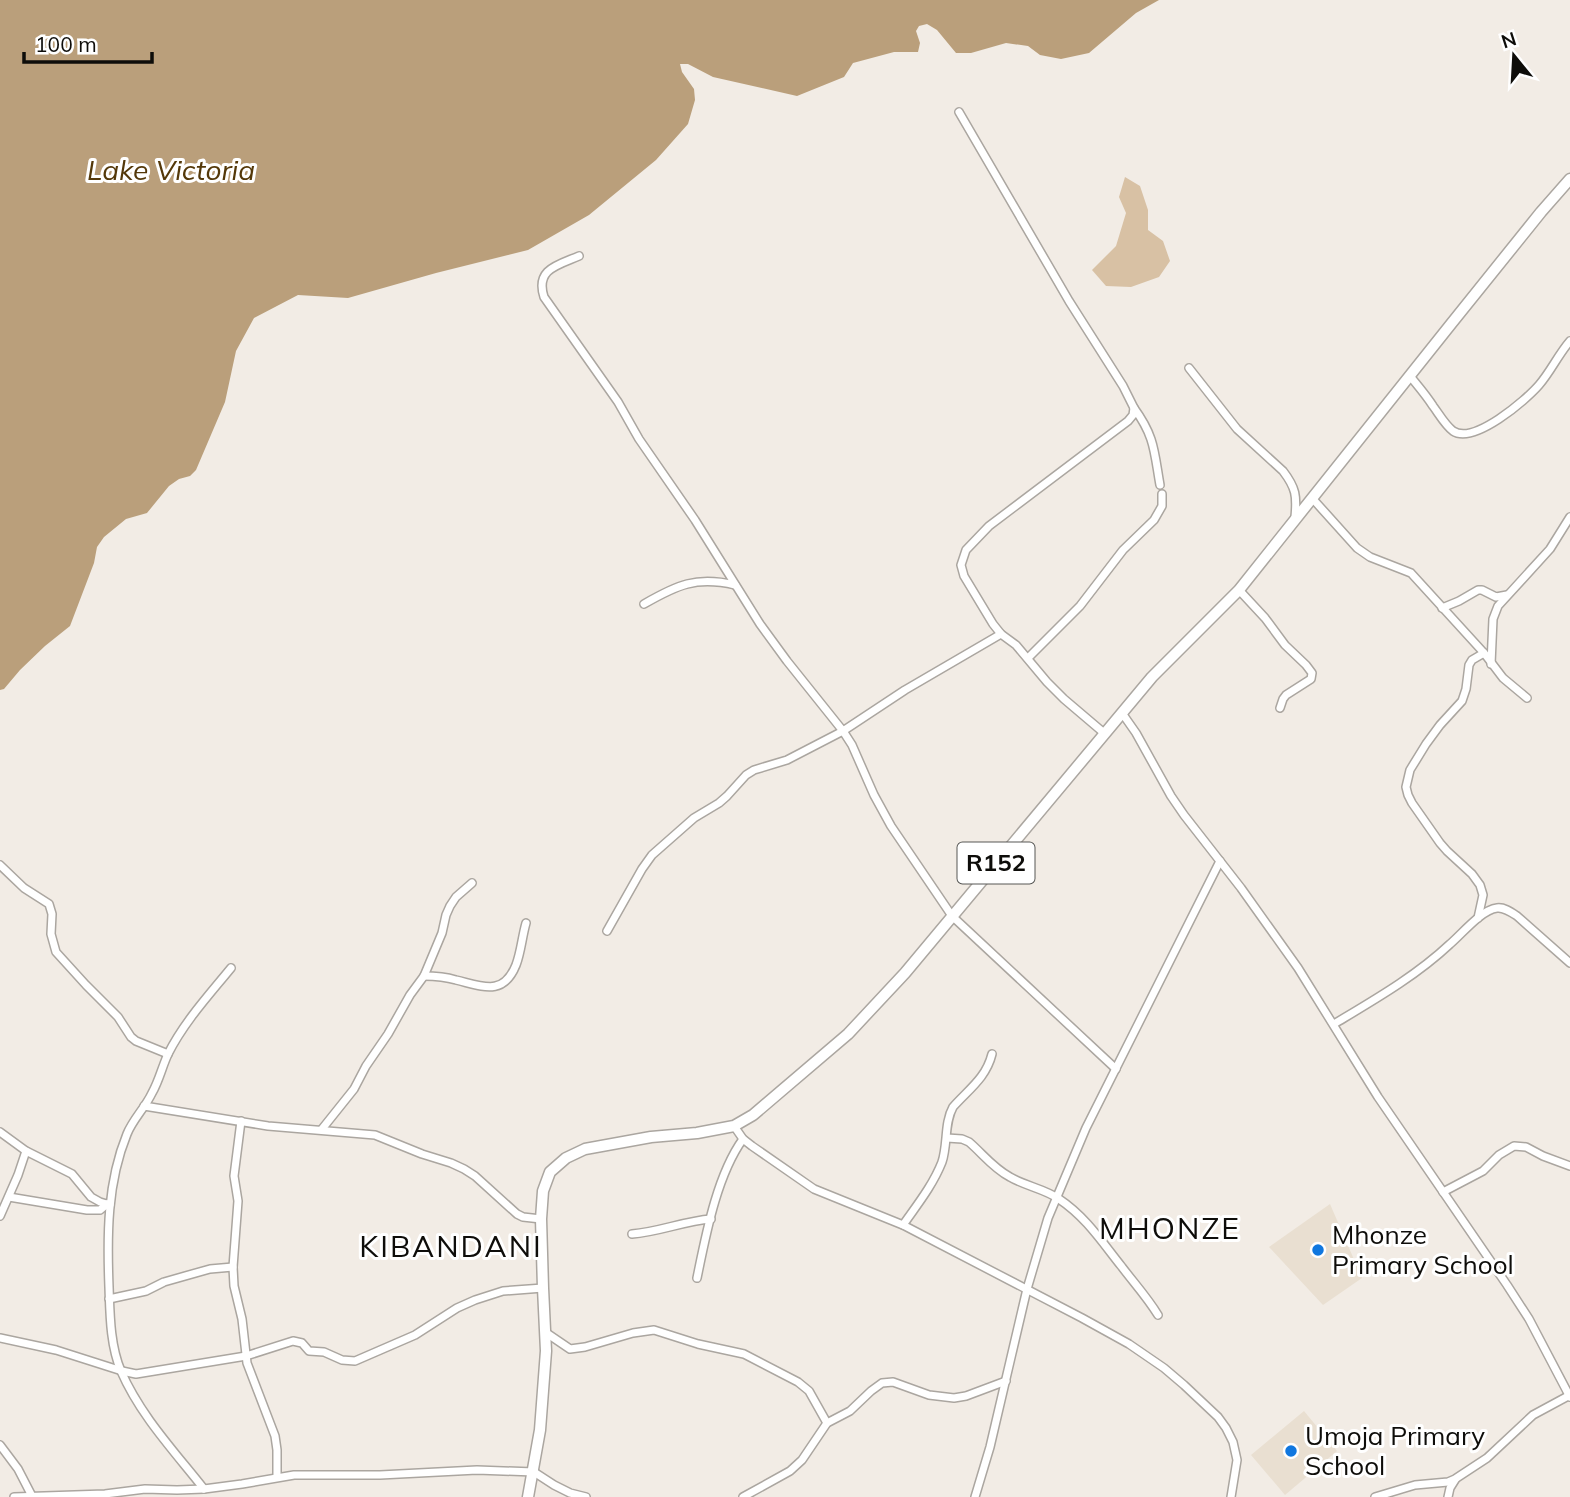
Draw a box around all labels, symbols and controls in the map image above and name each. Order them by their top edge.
scale bar [24,21,152,65]
north arrow [1479,21,1549,91]
text: N [1498,26,1519,53]
text: 100 m [35,31,97,57]
water label: Lake Victoria [87,152,255,187]
road number: R152 [958,842,1034,884]
district label: MHONZE [1099,1209,1241,1247]
place label: Mhonze Primary School [1332,1218,1514,1281]
district label: KIBANDANI [359,1227,543,1265]
marker: Mhonze Primary School [1310,1242,1326,1258]
place label: Umoja Primary School [1305,1419,1485,1482]
marker: Umoja Primary School [1283,1443,1299,1459]

